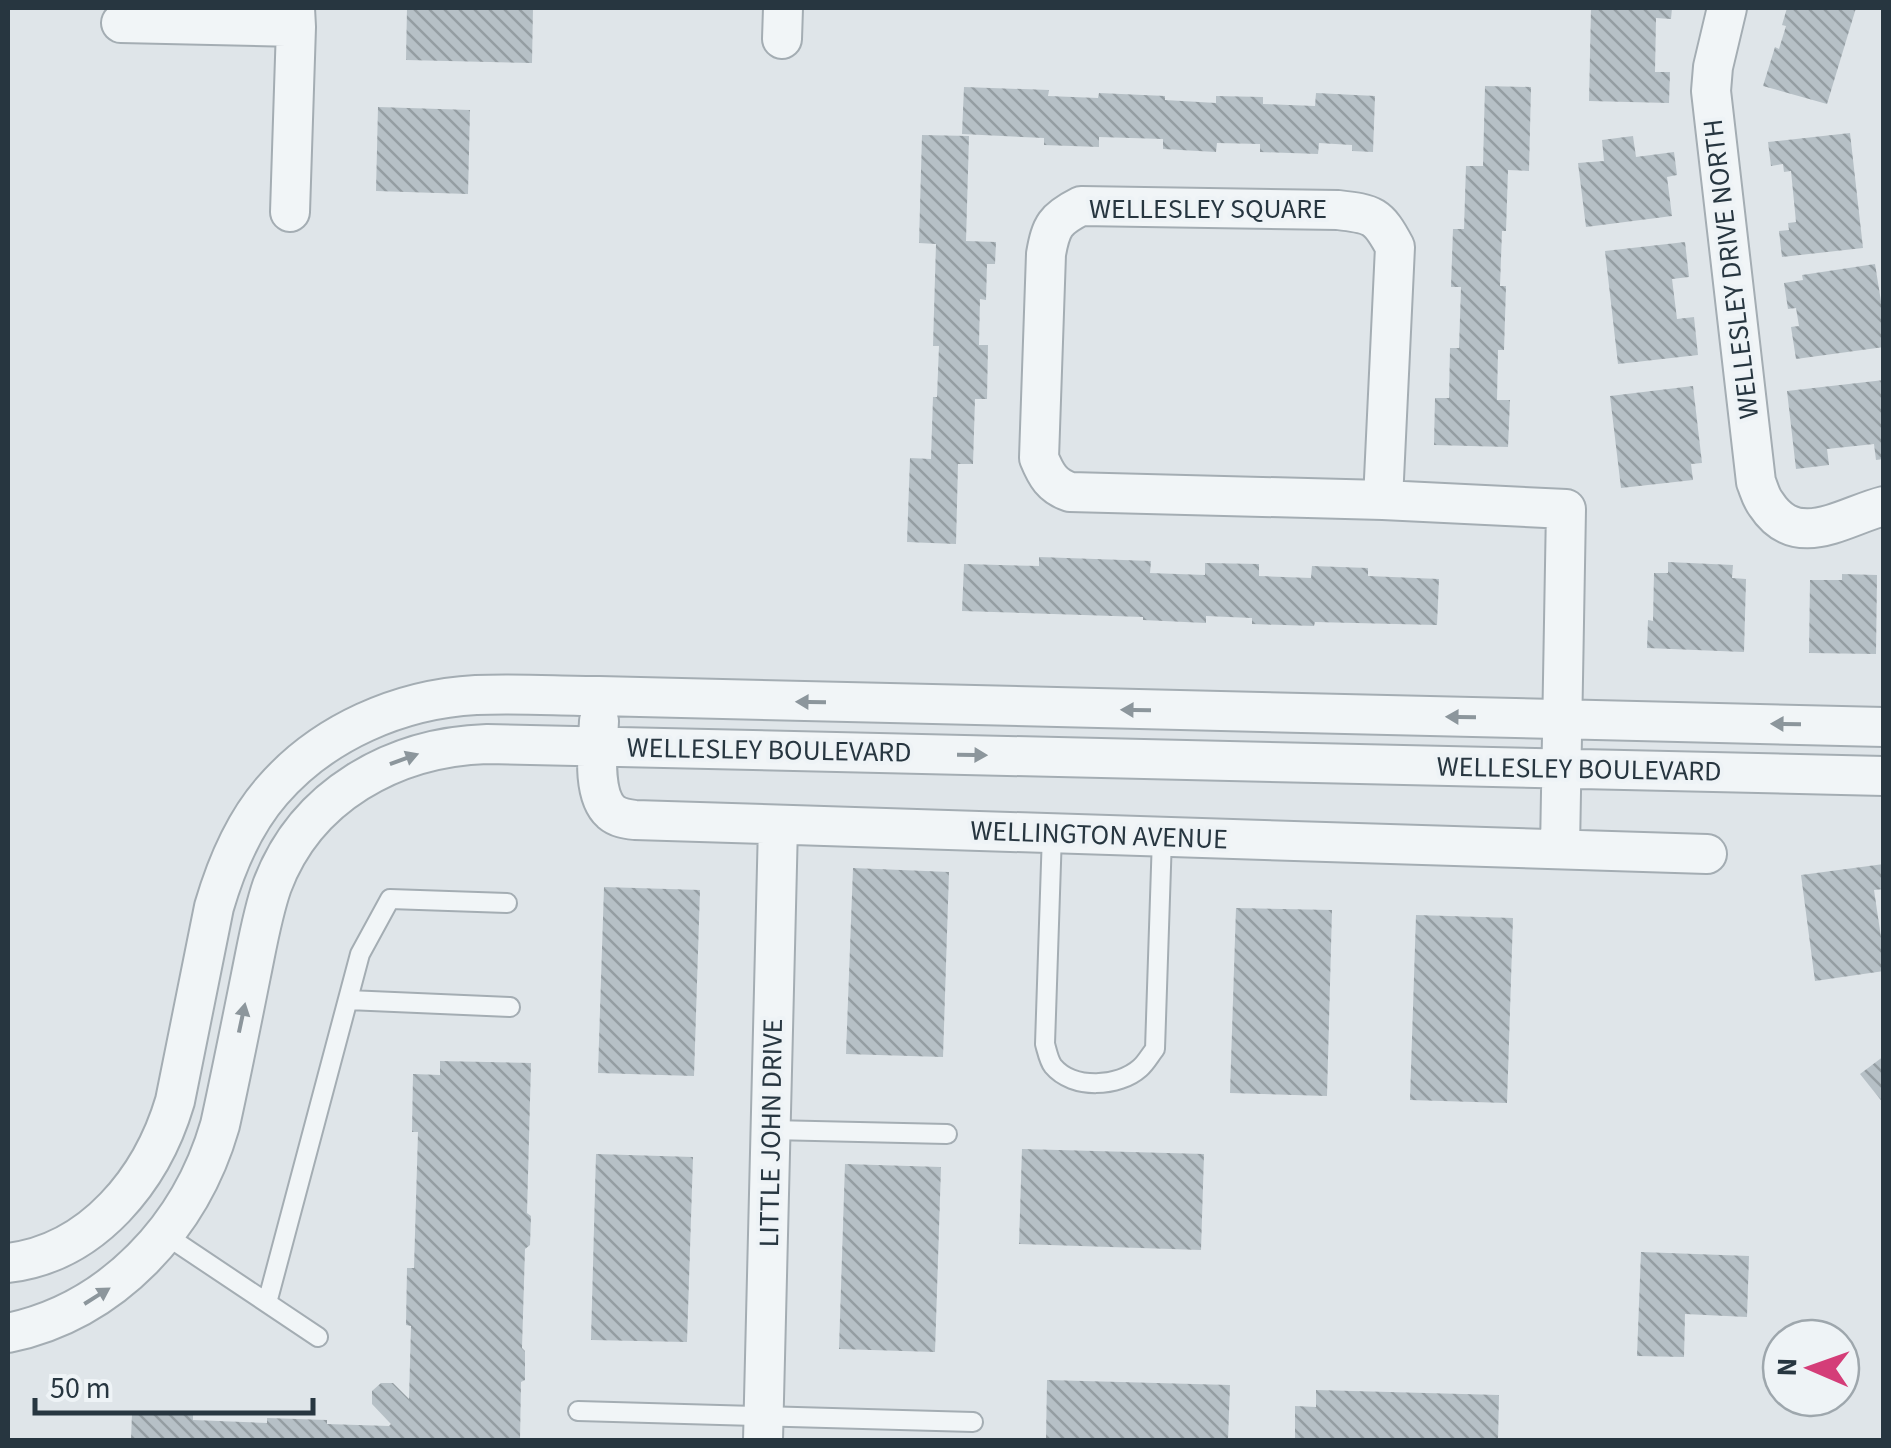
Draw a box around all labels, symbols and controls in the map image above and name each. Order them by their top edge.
street label: WELLESLEY DRIVE NORTH [1693,117,1769,421]
street label: WELLESLEY SQUARE [1089,189,1327,229]
one-way arrow [795,693,827,709]
one-way arrow [1120,701,1152,717]
one-way arrow [1445,709,1477,725]
one-way arrow [1770,716,1802,732]
street label: WELLESLEY BOULEVARD [626,728,912,772]
one-way arrow [957,747,989,763]
street label: WELLESLEY BOULEVARD [1436,747,1722,791]
one-way arrow [390,751,420,766]
street label: WELLINGTON AVENUE [969,811,1229,859]
one-way arrow [235,1002,251,1033]
street label: LITTLE JOHN DRIVE [749,1018,793,1248]
one-way arrow [83,1288,111,1305]
north arrow [1761,1318,1861,1418]
scale bar [35,1353,312,1415]
text: N [1767,1357,1807,1377]
text: 50 m [50,1367,111,1410]

